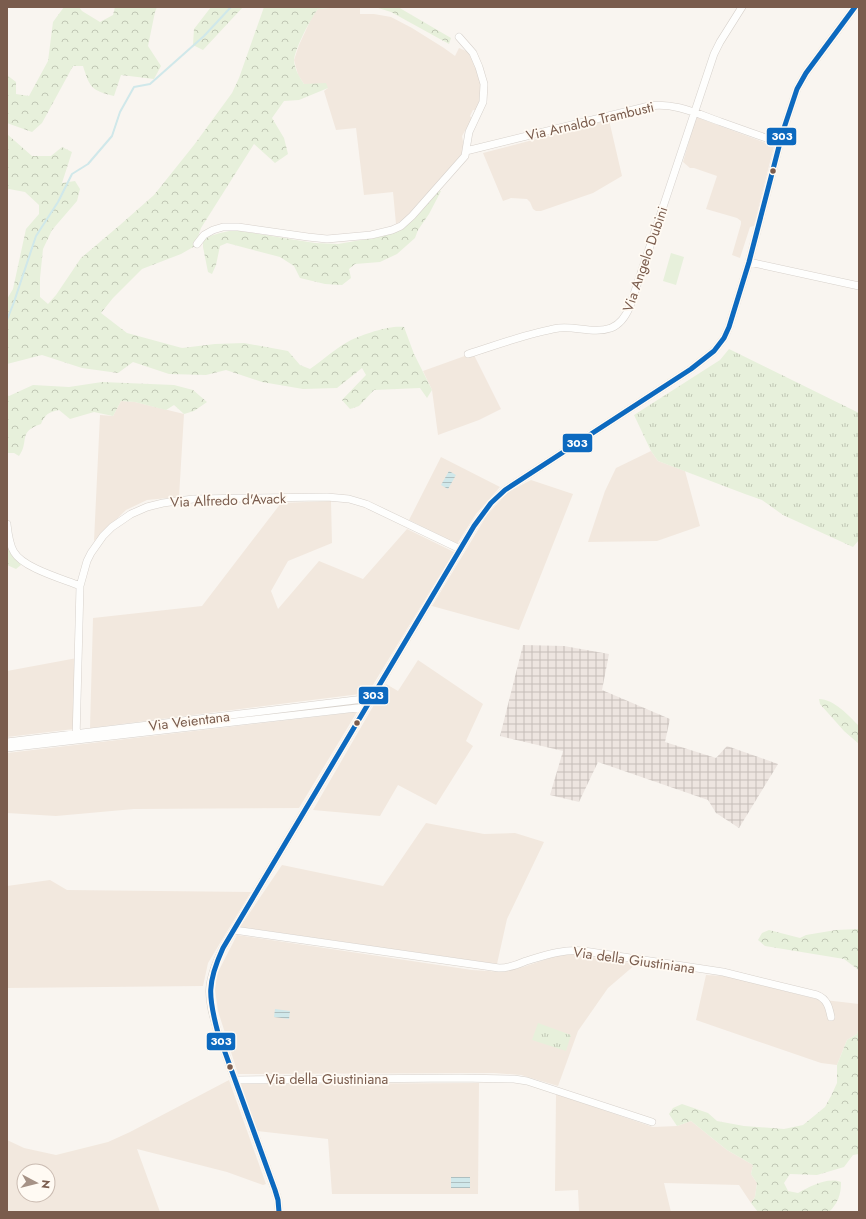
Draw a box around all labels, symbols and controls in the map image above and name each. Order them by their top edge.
street label: Via Arnaldo Trambusti [524,97,656,145]
line badge: 303 [766,127,797,146]
text: 303 [772,128,793,144]
unlabelled marker [768,166,778,176]
street label: Via Angelo Dubini [618,204,672,314]
line badge: 303 [562,433,593,453]
text: 303 [567,435,588,451]
street label: Via Alfredo d'Avack [170,488,287,512]
line badge: 303 [358,686,389,705]
text: 303 [363,687,384,703]
street label: Via Veientana [147,706,231,736]
unlabelled marker [352,718,362,728]
street label: Via della Giustiniana [572,942,696,978]
line badge: 303 [206,1032,236,1051]
text: 303 [211,1033,232,1049]
unlabelled marker [225,1062,235,1072]
street label: Via della Giustiniana [266,1069,388,1089]
north arrow [16,1163,56,1203]
text: N [37,1179,54,1190]

